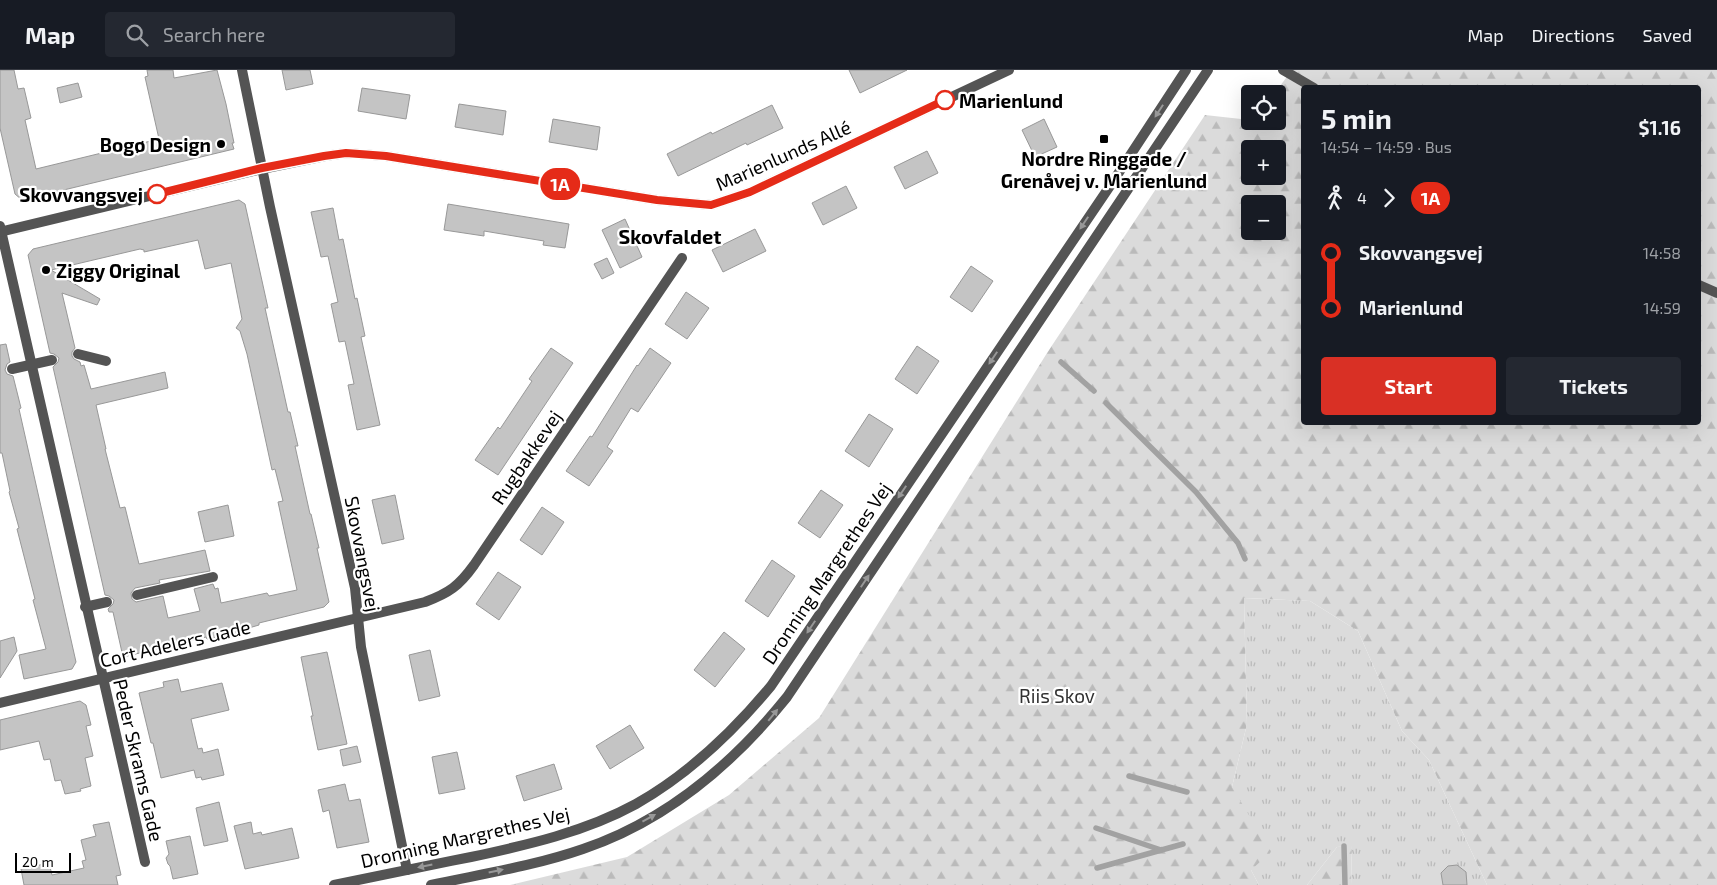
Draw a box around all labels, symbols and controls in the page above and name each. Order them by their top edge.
search box [105,12,455,57]
text: Map [25,20,75,49]
icon: search [123,21,151,49]
text: Search here [163,23,265,46]
text: Map [1467,24,1504,46]
text: Directions [1532,24,1615,46]
text: Saved [1643,24,1692,46]
map controls [1241,85,1286,240]
button: locate [1241,85,1286,130]
place label: Marienlund [959,89,1063,112]
marker: Marienlund [935,90,955,110]
text: 5 min [1321,101,1392,135]
one-way arrow [1155,104,1164,118]
street label: Marienlunds Allé [712,115,854,195]
text: $1.16 [1639,116,1681,139]
place label: Bogø Design [100,133,211,156]
marker: Nordre Ringgade / Grenåvej v. Marienlund [1098,133,1110,145]
text: 14:54 – 14:59 · Bus [1321,137,1452,156]
marker: Bogø Design [215,138,227,150]
button: + [1241,140,1286,185]
place label: Nordre Ringgade / Grenåvej v. Marienlund [1001,147,1207,192]
line badge: 1A [538,168,582,200]
text: 1A [550,173,570,195]
place label: Skovvangsvej [19,183,143,206]
marker: Skovvangsvej [147,184,167,204]
icon: walk [1321,184,1349,212]
icon: forward [1375,184,1403,212]
text: 1A [1421,187,1440,209]
text: 4 [1357,188,1367,207]
button: − [1241,195,1286,240]
one-way arrow [1079,217,1089,230]
district label: Skovfaldet [619,224,721,248]
text: Skovvangsvej [1359,241,1483,264]
text: 14:58 [1643,243,1681,262]
place label: Ziggy Original [56,259,181,283]
marker: Ziggy Original [40,264,52,276]
text: Marienlund [1359,296,1463,319]
text: 14:59 [1643,298,1681,317]
one-way arrow [988,351,998,364]
button: Start [1321,357,1496,415]
button: Tickets [1506,357,1681,415]
street label: Rugbakkevej [486,406,566,508]
street label: Dronning Margrethes Vej [757,478,895,668]
one-way arrow [897,485,907,499]
street label: Skovvangsvej [341,494,385,614]
one-way arrow [860,574,870,588]
street label: Cort Adelers Gade [97,614,253,672]
one-way arrow [806,620,816,634]
street label: Peder Skrams Gade [109,676,169,844]
park label: Riis Skov [1019,684,1095,707]
one-way arrow [767,709,778,722]
street label: Dronning Margrethes Vej [358,802,572,872]
one-way arrow [642,814,656,823]
scale bar [15,850,71,873]
text: 20 m [22,853,54,870]
one-way arrow [418,862,433,870]
one-way arrow [489,867,505,875]

